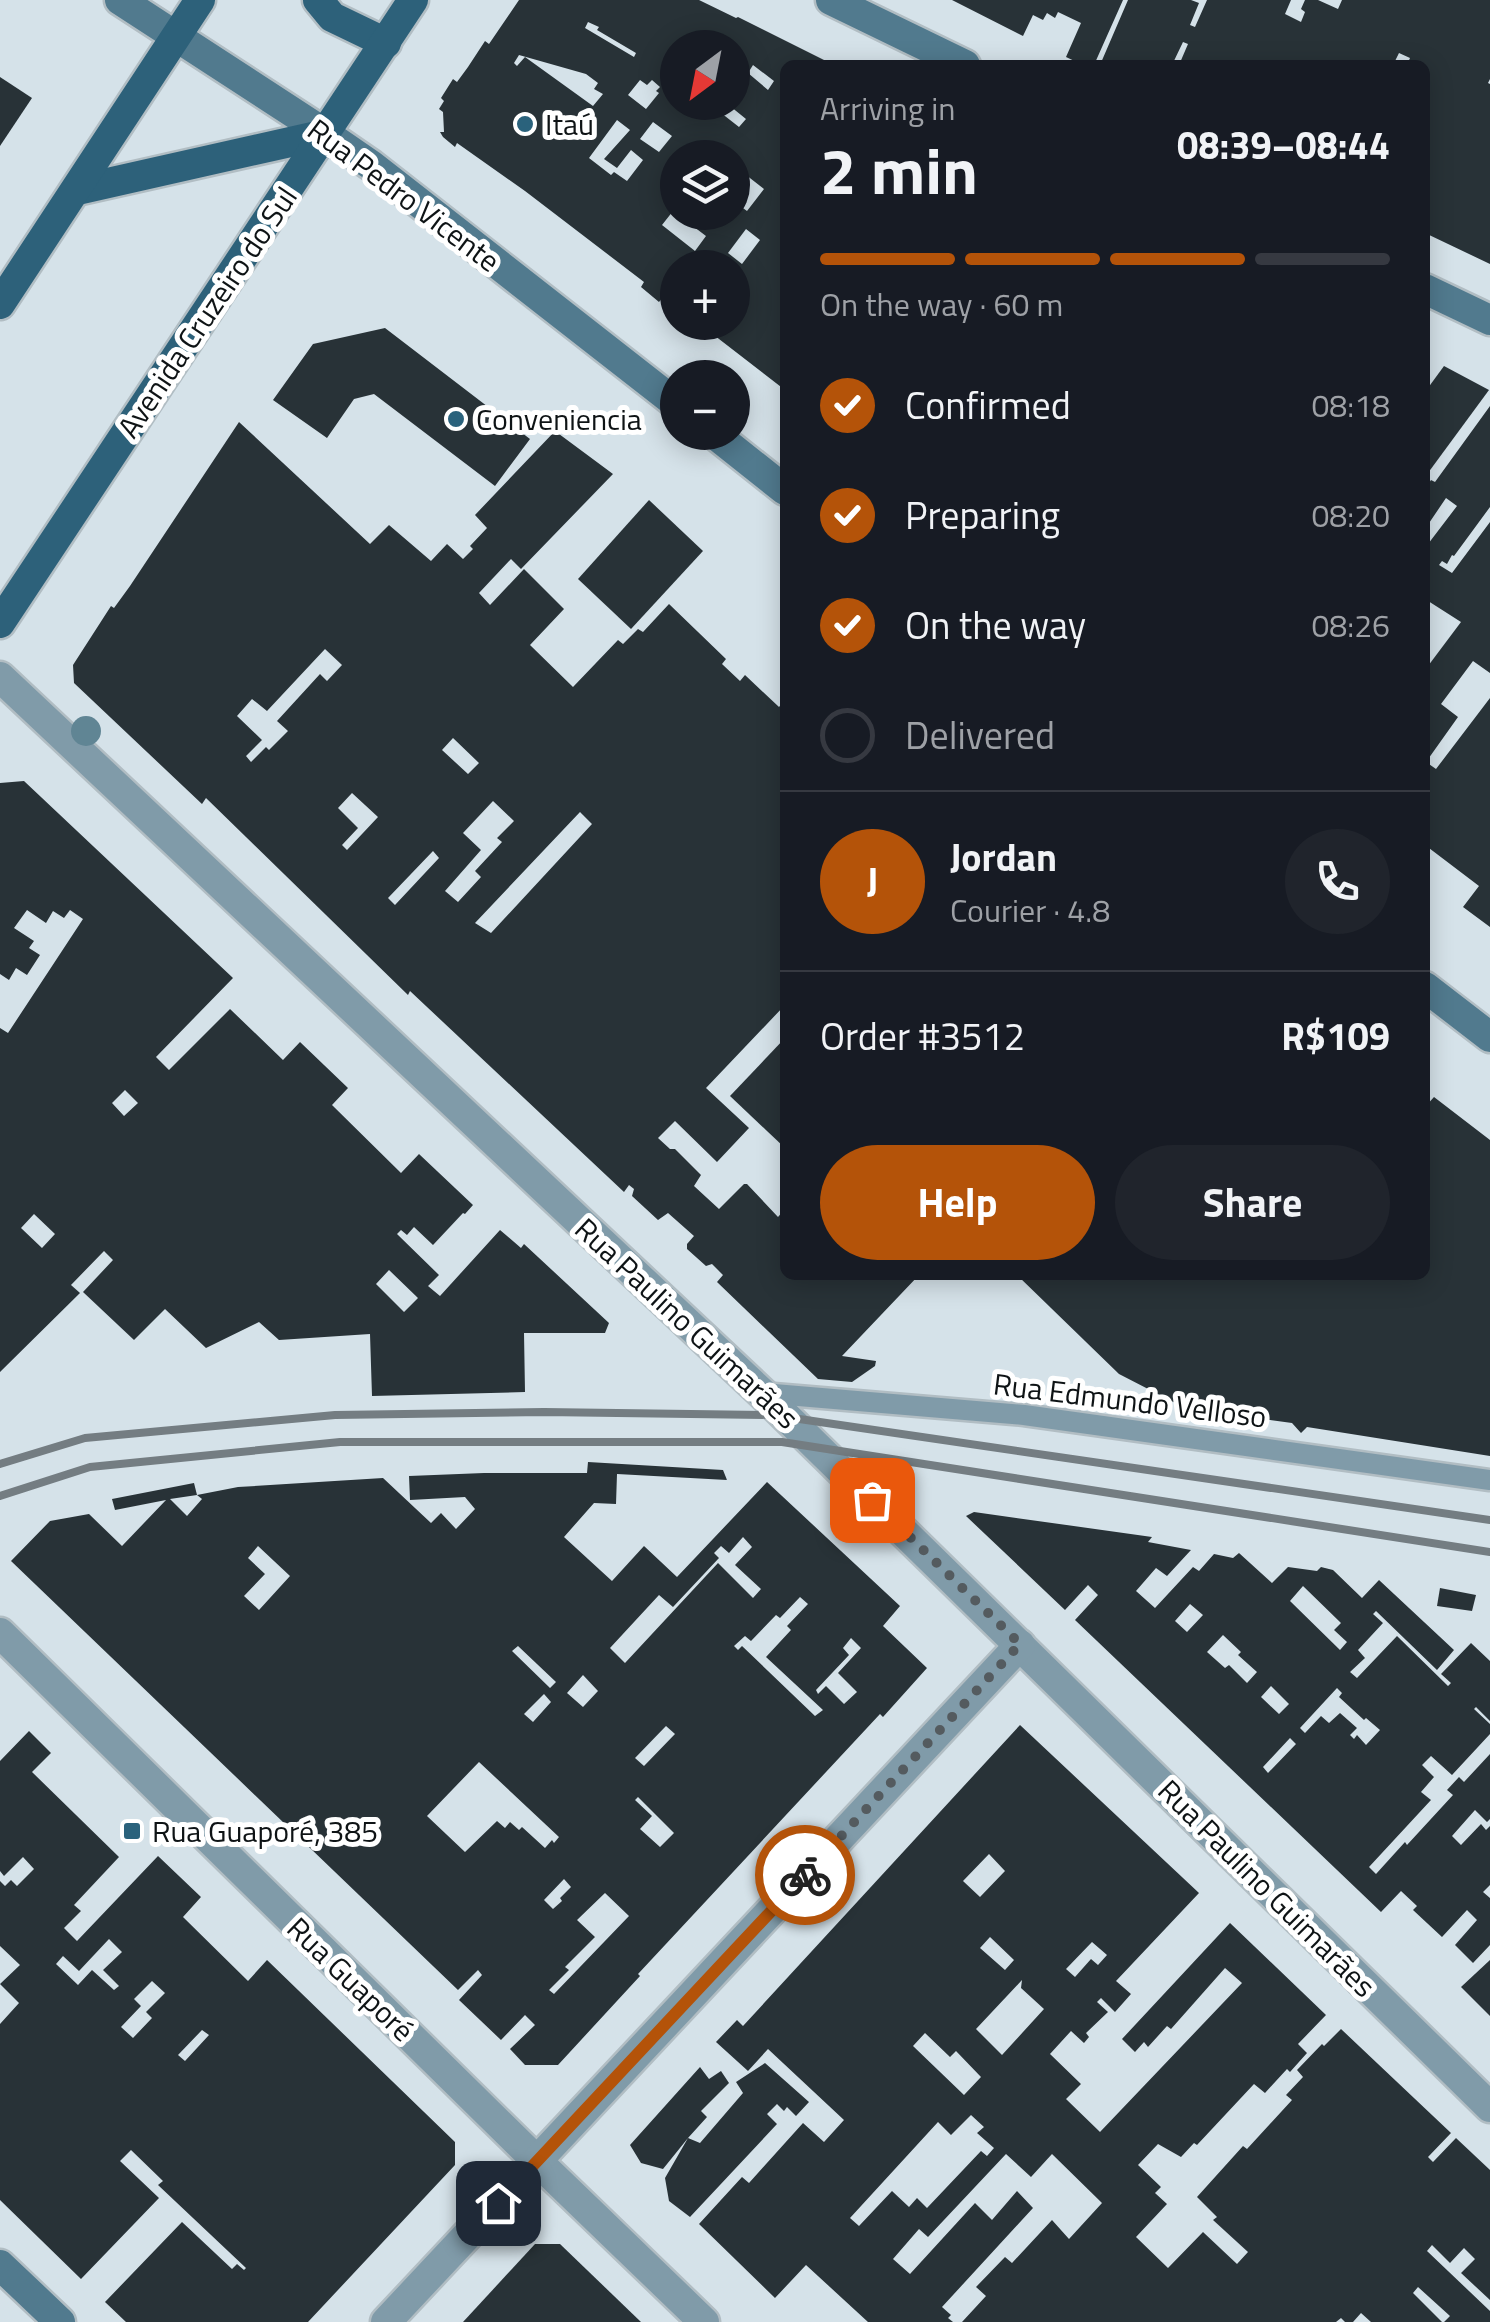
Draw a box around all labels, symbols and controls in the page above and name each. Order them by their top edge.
north arrow [660,30,750,120]
map controls [660,30,750,450]
text: Arriving in [820,84,956,132]
place label: Itaú [545,101,594,147]
street label: Rua Pedro Vicente [298,107,510,283]
marker: Itaú [514,113,536,135]
text: 08:39–08:44 [1177,116,1390,174]
text: 2 min [820,120,978,219]
button: layers [660,140,750,230]
street label: Avenida Cruzeiro do Sul [106,177,308,447]
button: + [660,250,750,340]
text: On the way · 60 m [820,280,1063,328]
button: − [660,360,750,450]
text: Confirmed [905,376,1071,434]
icon: check [820,378,875,433]
text: 08:18 [1311,381,1390,429]
place label: Conveniencia [476,396,642,442]
marker: Conveniencia [445,408,467,430]
text: Preparing [905,486,1060,544]
icon: check [820,488,875,543]
text: 08:20 [1311,491,1390,539]
text: On the way [905,596,1086,654]
icon: check [820,598,875,653]
text: 08:26 [1311,601,1390,649]
text: Delivered [905,706,1055,764]
text: Jordan [950,828,1057,886]
button: phone [1285,829,1390,934]
text: J [867,852,878,910]
text: Courier · 4.8 [950,886,1110,934]
text: Order #3512 [820,1007,1025,1065]
text: R$109 [1281,1007,1390,1065]
button: Help [820,1145,1095,1260]
button: Share [1115,1145,1390,1260]
street label: Rua Paulino Guimarães [564,1207,810,1439]
street label: Rua Edmundo Velloso [991,1360,1269,1440]
pin [830,1458,915,1543]
icon: bag [845,1473,900,1528]
street label: Rua Paulino Guimarães [1147,1768,1387,2008]
place label: Rua Guaporé, 385 [152,1808,378,1854]
marker: Rua Guaporé, 385 [121,1820,143,1842]
courier [755,1825,855,1925]
icon: bike [778,1848,833,1903]
street label: Rua Guaporé [277,1906,425,2052]
pin [456,2161,541,2246]
icon: home [471,2176,526,2231]

